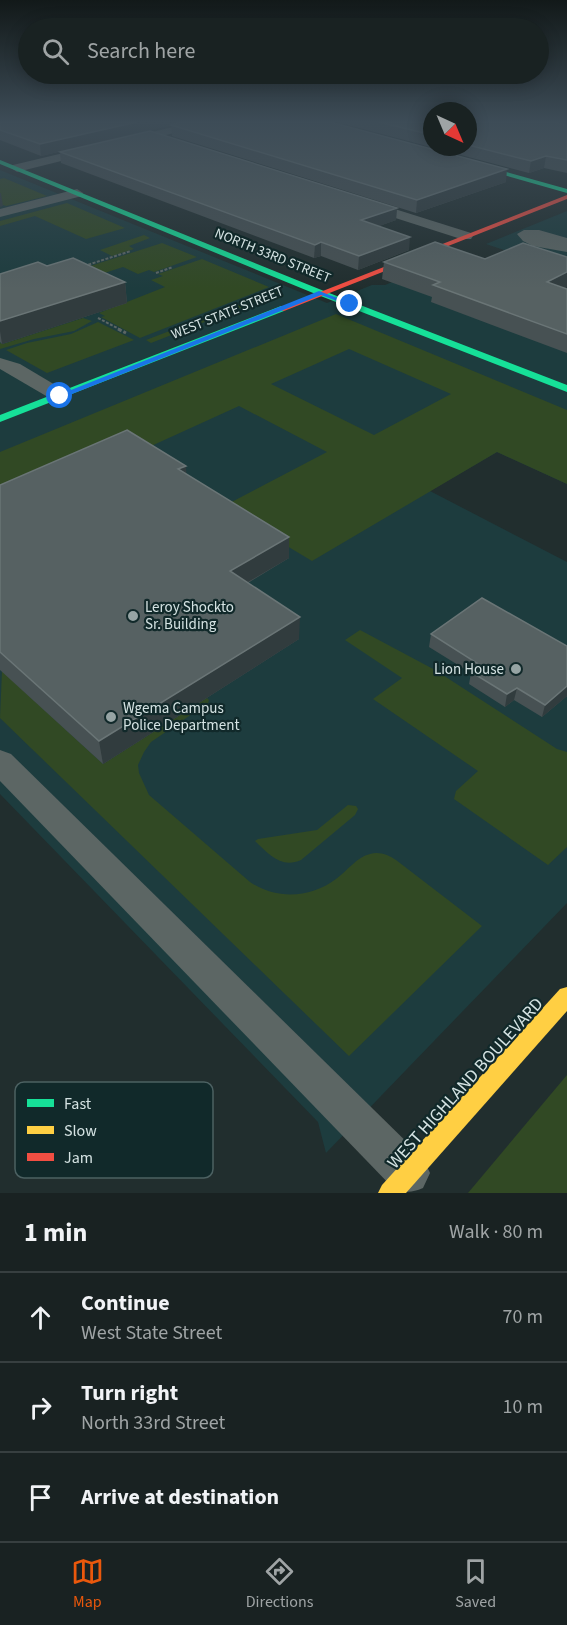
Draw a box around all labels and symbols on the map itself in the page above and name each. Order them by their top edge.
north arrow [423,102,477,156]
street label: NORTH 33RD STREET [211,223,334,289]
street label: WEST STATE STREET [168,281,287,345]
route end [336,290,362,316]
route start [46,382,72,408]
place label: Leroy Shockto Sr. Building [145,597,234,635]
marker: Leroy Shockto Sr. Building [126,609,140,623]
place label: Lion House [434,659,504,680]
marker: Lion House [509,662,523,676]
place label: Wgema Campus Police Department [123,698,240,736]
marker: Wgema Campus Police Department [104,710,118,724]
street label: WEST HIGHLAND BOULEVARD [382,992,549,1174]
legend [15,1082,213,1178]
text: Fast [64,1093,92,1115]
text: Slow [64,1120,97,1142]
text: Jam [64,1147,93,1169]

